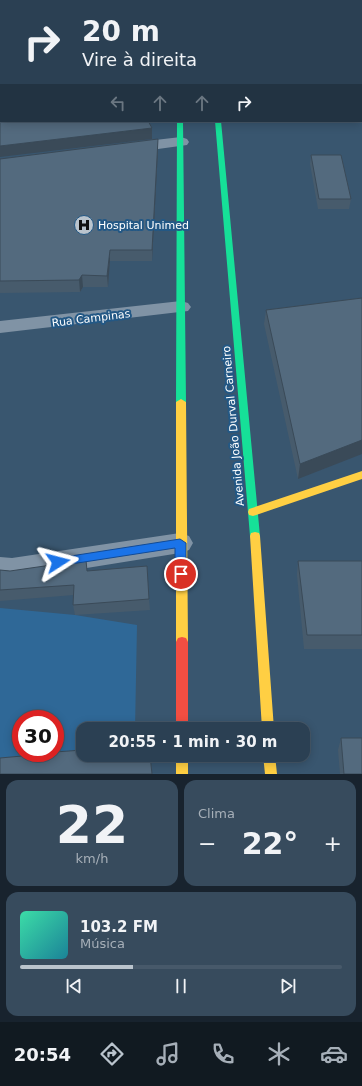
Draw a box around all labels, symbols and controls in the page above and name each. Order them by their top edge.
text: 20 m [82,15,160,48]
icon: right [16,16,68,68]
text: Vire à direita [82,49,197,70]
icon: left [107,92,129,114]
icon: ahead [149,92,171,114]
icon: ahead [191,92,213,114]
icon: right [233,92,255,114]
hospital icon: Hospital Unimed [73,214,95,236]
place label: Hospital Unimed [98,219,189,232]
street label: Rua Campinas [51,307,131,330]
street label: Avenida João Durval Carneiro [220,345,247,507]
position arrow [37,541,79,583]
pin [164,557,198,591]
icon: arrive [170,563,192,585]
speed limit sign: 30 [12,710,64,762]
text: 20:55 · 1 min · 30 m [109,733,277,751]
text: 22 [56,795,128,855]
text: Clima [198,806,235,821]
text: 22° [242,826,298,861]
text: − [198,831,216,856]
text: + [324,831,342,856]
text: km/h [76,851,108,866]
text: 103.2 FM [80,918,158,936]
text: Música [80,936,125,951]
icon: previous [63,975,85,997]
icon: pause [170,975,192,997]
icon: next [277,975,299,997]
icon: directions [98,1040,126,1068]
icon: music [154,1040,182,1068]
icon: phone [209,1040,237,1068]
icon: climate [265,1040,293,1068]
icon: car [320,1040,348,1068]
text: 20:54 [14,1044,71,1065]

